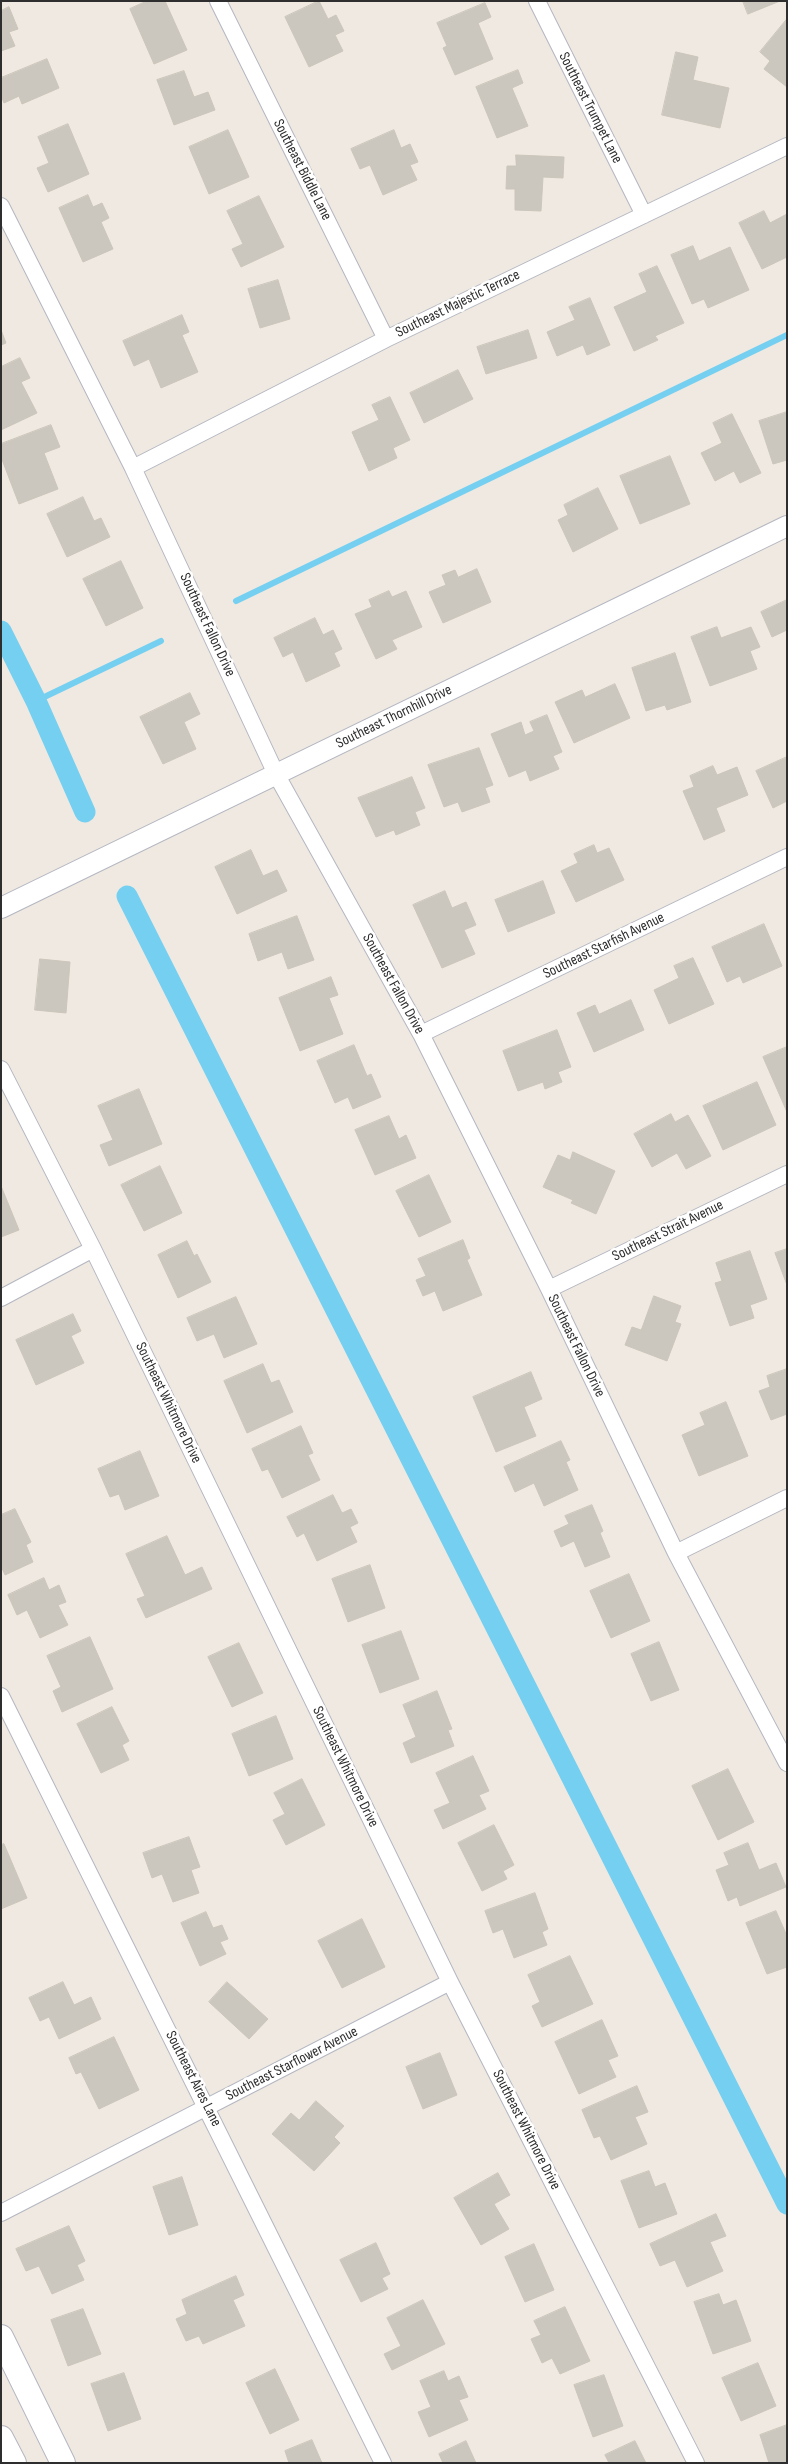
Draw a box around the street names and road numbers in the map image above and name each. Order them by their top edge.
street label: Southeast Trumpet Lane [554,49,626,167]
street label: Southeast Biddle Lane [269,116,335,224]
street label: Southeast Majestic Terrace [393,266,523,342]
street label: Southeast Fallon Drive [175,570,239,680]
street label: Southeast Thornhill Drive [333,681,455,753]
street label: Southeast Starfish Avenue [540,909,668,983]
street label: Southeast Fallon Drive [358,931,428,1037]
street label: Southeast Strait Avenue [610,1196,726,1266]
street label: Southeast Fallon Drive [543,1292,609,1400]
street label: Southeast Whitmore Drive [131,1340,205,1466]
street label: Southeast Whitmore Drive [308,1704,382,1830]
street label: Southeast Starflower Avenue [223,2023,361,2105]
street label: Southeast Aires Lane [161,2028,225,2130]
street label: Southeast Whitmore Drive [488,2067,564,2193]

